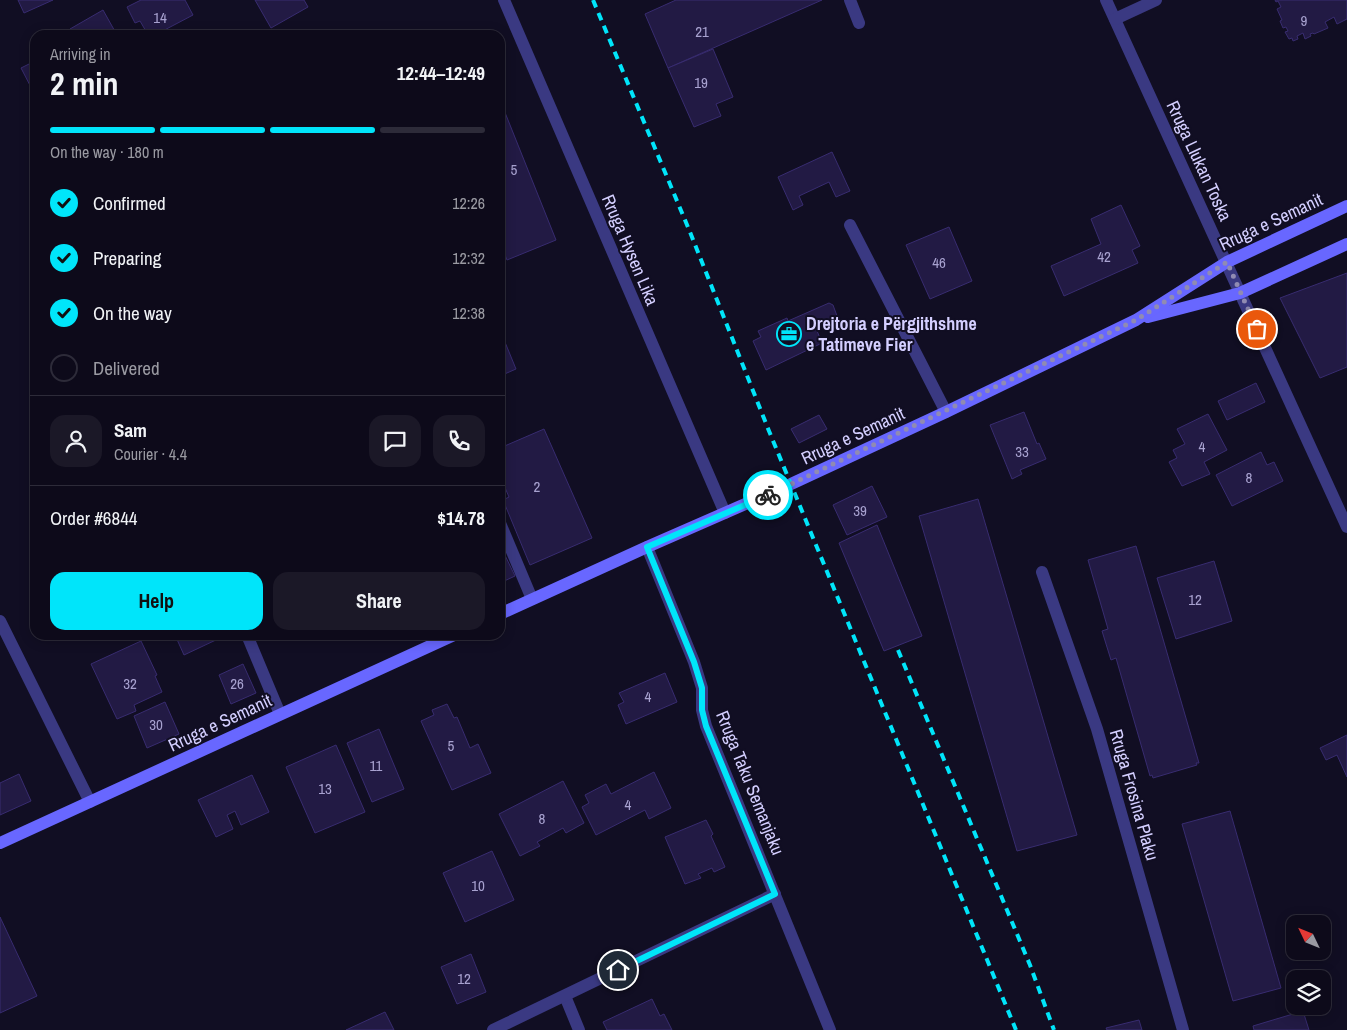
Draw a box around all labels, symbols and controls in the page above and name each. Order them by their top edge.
house number: 14 [153,7,167,28]
house number: 9 [1301,10,1308,31]
house number: 21 [695,21,709,42]
text: Arriving in [50,43,111,65]
text: 12:44–12:49 [397,60,485,86]
text: 2 min [50,62,119,105]
house number: 19 [694,72,708,93]
street label: Rruga Llukan Toska [1161,97,1238,225]
text: On the way · 180 m [50,141,164,163]
house number: 5 [511,159,518,180]
street label: Rruga e Semanit [1215,187,1327,256]
icon: check [50,189,78,217]
text: Confirmed [93,190,166,216]
street label: Rruga Hysen Lika [596,191,665,309]
text: 12:26 [452,192,485,214]
icon: check [50,244,78,272]
text: Preparing [93,245,161,271]
house number: 42 [1097,246,1111,267]
text: 12:32 [452,247,485,269]
house number: 46 [932,252,946,273]
icon: check [50,299,78,327]
text: On the way [93,300,172,326]
text: 12:38 [452,302,485,324]
pin [1236,308,1278,350]
place label: Drejtoria e Përgjithshme e Tatimeve Fier [806,311,977,357]
icon: bag [1243,315,1271,343]
office icon: Drejtoria e Përgjithshme e Tatimeve Fier [776,321,802,347]
text: Delivered [93,355,160,381]
street label: Rruga e Semanit [797,401,909,470]
button: person [50,415,102,467]
button: chat [369,415,421,467]
button: phone [433,415,485,467]
text: Sam [114,417,147,443]
house number: 4 [1199,436,1206,457]
house number: 33 [1015,441,1029,462]
text: Courier · 4.4 [114,443,187,465]
house number: 8 [1246,467,1253,488]
courier [743,470,793,520]
house number: 2 [534,476,541,497]
icon: bike [754,481,782,509]
house number: 39 [853,500,867,521]
text: Order #6844 [50,505,137,531]
text: $14.78 [437,505,485,531]
button: Help [50,572,263,630]
button: Share [273,572,485,630]
house number: 12 [1188,589,1202,610]
house number: 32 [123,673,137,694]
house number: 26 [230,673,244,694]
house number: 4 [645,686,652,707]
street label: Rruga e Semanit [164,688,276,757]
street label: Rruga Taku Semanjaku [710,707,791,859]
house number: 30 [149,714,163,735]
street label: Rruga Frosina Plaku [1104,726,1165,863]
house number: 5 [448,735,455,756]
house number: 11 [370,755,383,776]
house number: 13 [318,778,332,799]
house number: 4 [625,794,632,815]
house number: 8 [539,808,546,829]
house number: 10 [471,875,485,896]
north arrow [1286,915,1331,960]
map controls [1286,915,1331,1015]
pin [597,949,639,991]
icon: home [604,956,632,984]
house number: 12 [457,968,471,989]
button: layers [1286,970,1331,1015]

